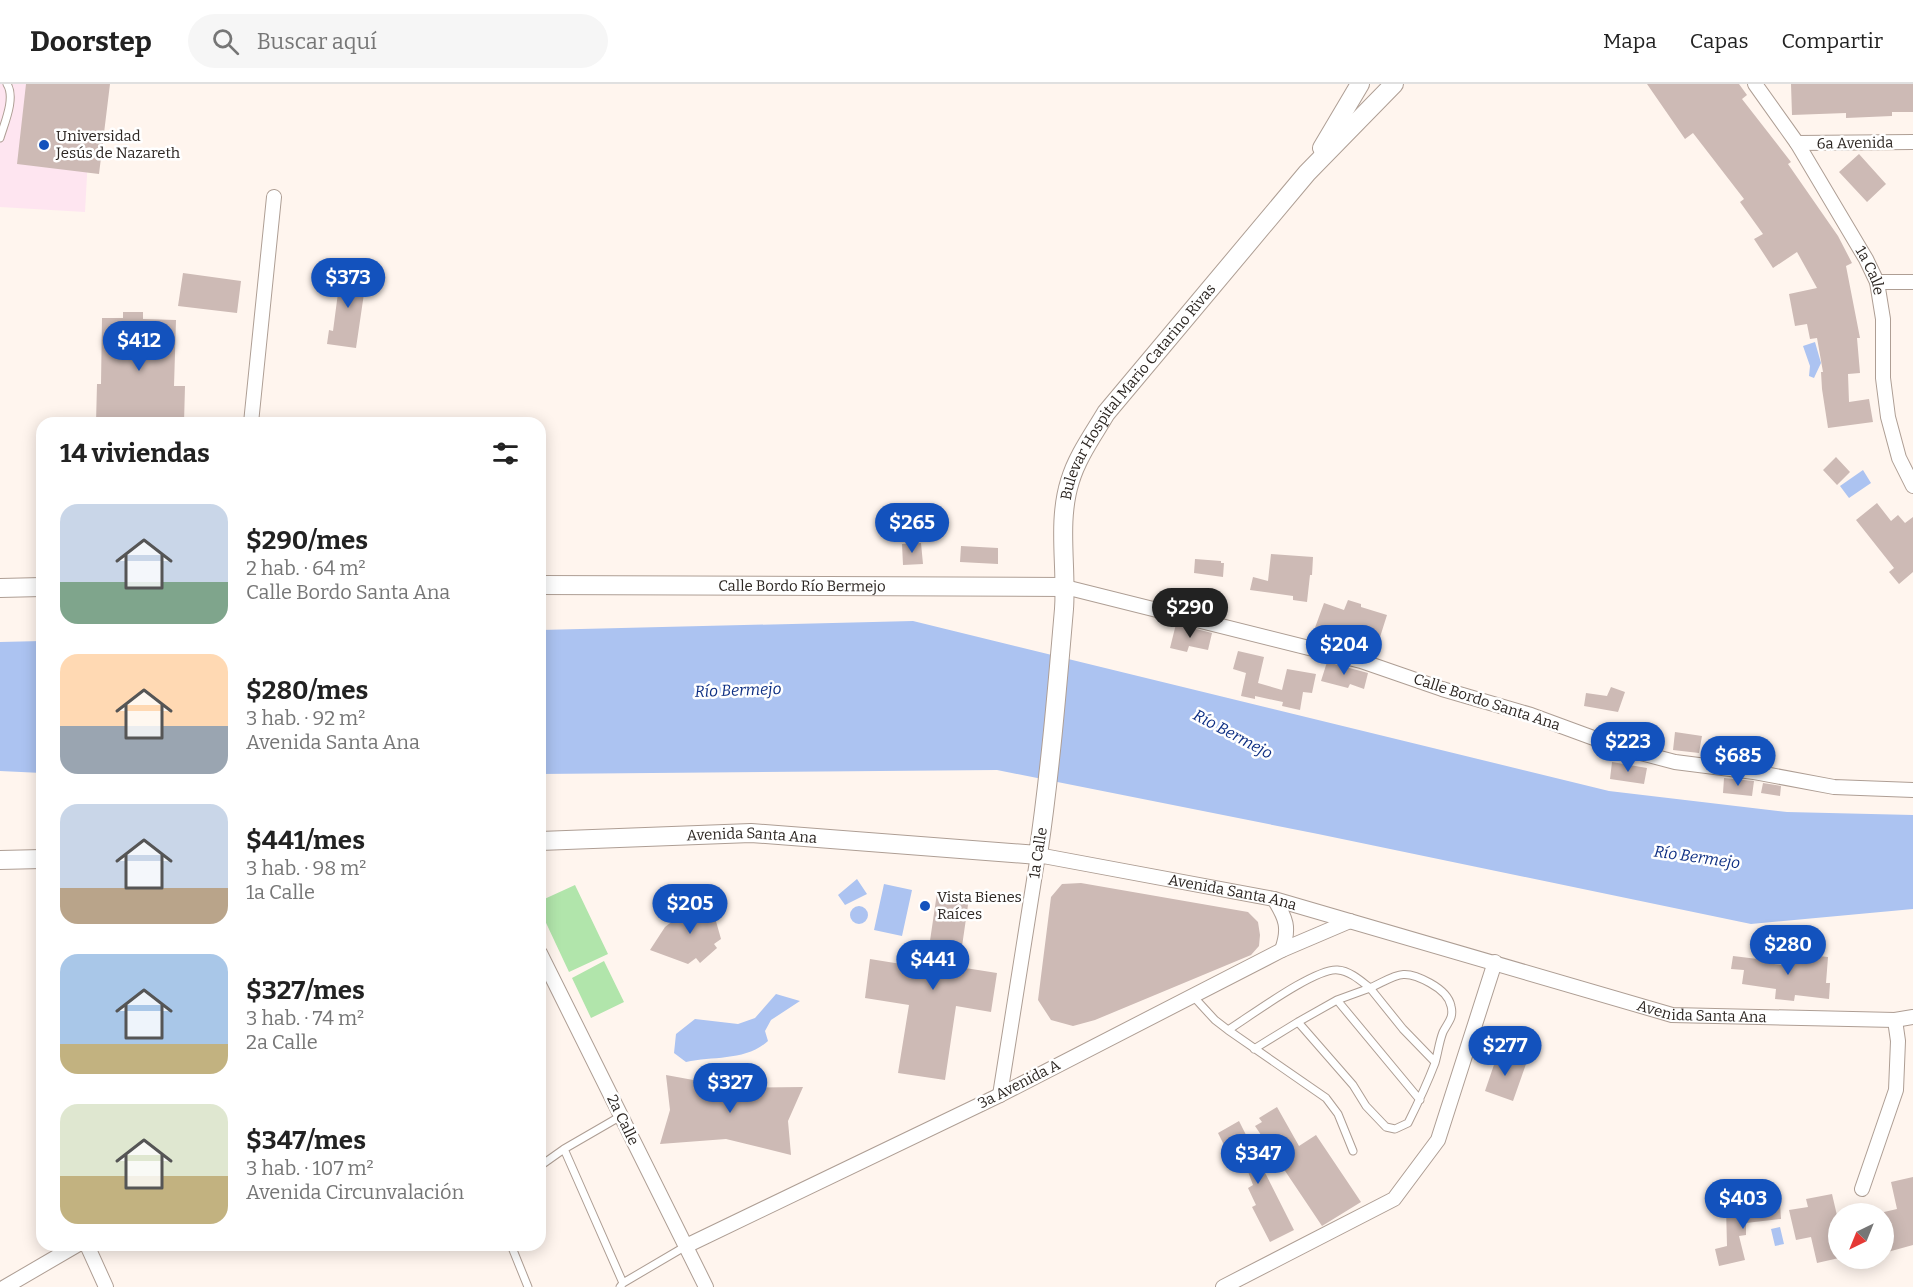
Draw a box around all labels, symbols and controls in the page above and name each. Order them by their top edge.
search box [188,14,608,68]
text: Doorstep [30,25,152,58]
icon: search [209,25,242,58]
text: Buscar aquí [257,28,377,55]
text: Mapa [1603,28,1657,54]
text: Capas [1690,28,1748,54]
text: Compartir [1781,28,1883,54]
place label: Universidad Jesús de Nazareth [55,127,181,162]
street label: 6a Avenida [1817,133,1893,153]
marker: Universidad Jesús de Nazareth [37,138,51,152]
street label: 1a Calle [1851,243,1888,296]
pin: $373 [312,258,384,309]
text: $373 [325,265,371,289]
street label: Bulevar Hospital Mario Catarino Rivas [1057,280,1219,501]
pin: $412 [103,321,175,372]
text: $412 [117,328,161,352]
icon: filters [489,437,522,470]
text: 14 viviendas [60,438,210,469]
pin: $265 [876,503,948,554]
text: $265 [889,510,935,534]
text: $290/mes [246,525,368,556]
icon: home [108,528,180,600]
text: 2 hab. · 64 m² [246,556,366,580]
street label: Calle Bordo Río Bermejo [718,577,886,595]
text: Calle Bordo Santa Ana [246,580,450,604]
pin: $290 [1154,588,1226,639]
text: $290 [1166,595,1214,619]
pin: $204 [1308,625,1380,676]
text: $204 [1320,632,1368,656]
street label: Calle Bordo Santa Ana [1411,670,1563,734]
text: $280/mes [246,675,368,706]
icon: home [108,678,180,750]
water label: Río Bermejo [694,679,782,701]
water label: Río Bermejo [1190,705,1276,763]
text: 3 hab. · 92 m² [246,706,365,730]
pin: $223 [1592,722,1664,773]
text: $223 [1605,729,1651,753]
text: Avenida Santa Ana [246,730,420,754]
pin: $685 [1702,736,1774,787]
text: $685 [1715,743,1761,767]
street label: Avenida Santa Ana [686,824,818,847]
text: $441/mes [246,825,365,856]
street label: 1a Calle [1025,826,1051,880]
icon: home [108,828,180,900]
water label: Río Bermejo [1653,842,1741,872]
text: 3 hab. · 98 m² [246,856,366,880]
street label: Avenida Santa Ana [1167,870,1299,914]
text: 1a Calle [246,880,315,904]
pin: $205 [654,884,726,935]
place label: Vista Bienes Raíces [937,888,1022,923]
text: $205 [666,891,714,915]
marker: Vista Bienes Raíces [918,899,932,913]
pin: $280 [1752,925,1824,976]
text: $280 [1764,932,1812,956]
pin: $441 [897,940,969,991]
text: $441 [910,947,956,971]
text: $327/mes [246,975,365,1006]
icon: home [108,978,180,1050]
street label: Avenida Santa Ana [1635,996,1767,1026]
text: 3 hab. · 74 m² [246,1006,364,1030]
pin: $277 [1469,1026,1541,1077]
text: 2a Calle [246,1030,318,1054]
text: $277 [1483,1033,1527,1057]
street label: 3a Avenida A [975,1055,1063,1112]
pin: $327 [694,1063,766,1114]
text: $327 [707,1070,753,1094]
street label: 2a Calle [603,1092,643,1148]
text: $347/mes [246,1125,366,1156]
icon: home [108,1128,180,1200]
pin: $347 [1222,1134,1294,1185]
text: $347 [1235,1141,1281,1165]
text: 3 hab. · 107 m² [246,1156,374,1180]
pin: $403 [1707,1179,1779,1230]
text: Avenida Circunvalación [246,1180,464,1204]
text: $403 [1719,1186,1767,1210]
north arrow [1828,1203,1894,1269]
map controls [1828,1203,1894,1269]

